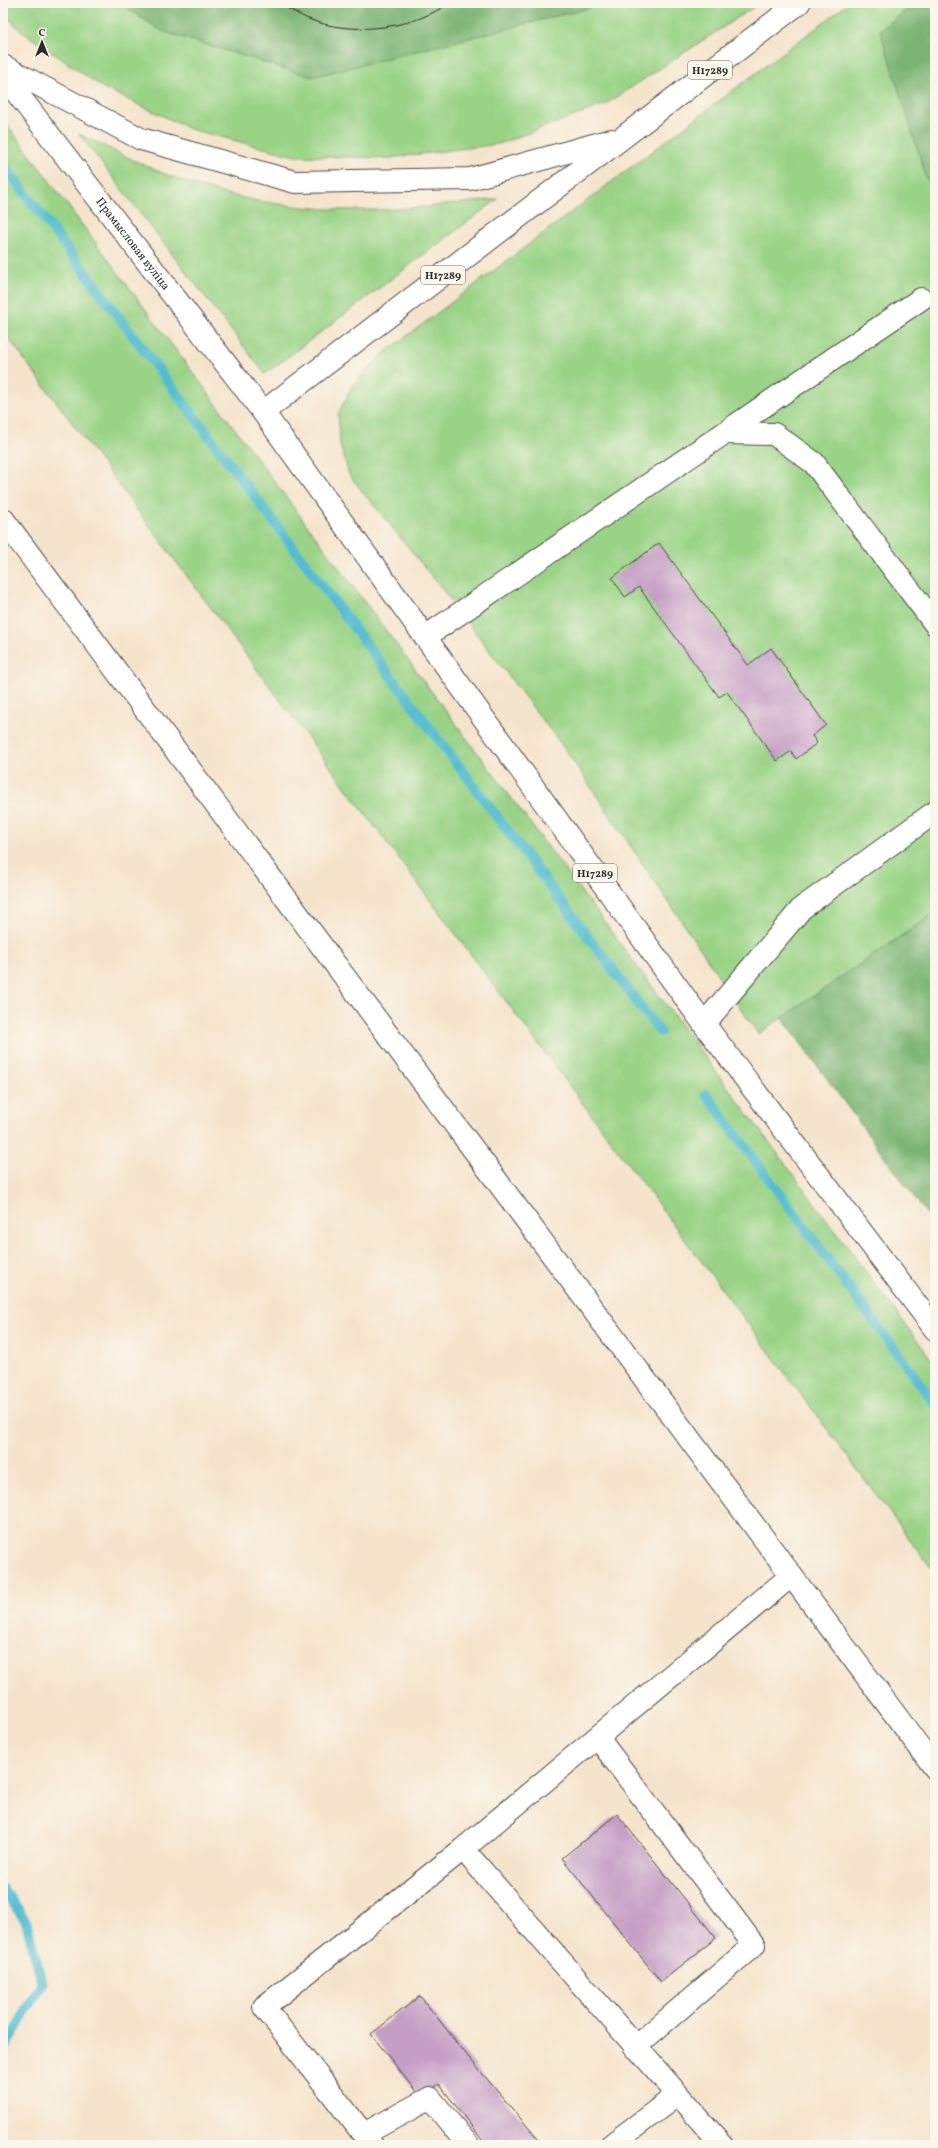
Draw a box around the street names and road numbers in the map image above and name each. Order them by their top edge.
road number: Н17289 [688,61,732,79]
street label: Прамысловая вуліца [91,195,173,294]
road number: Н17289 [421,266,465,284]
road number: Н17289 [573,864,617,882]

